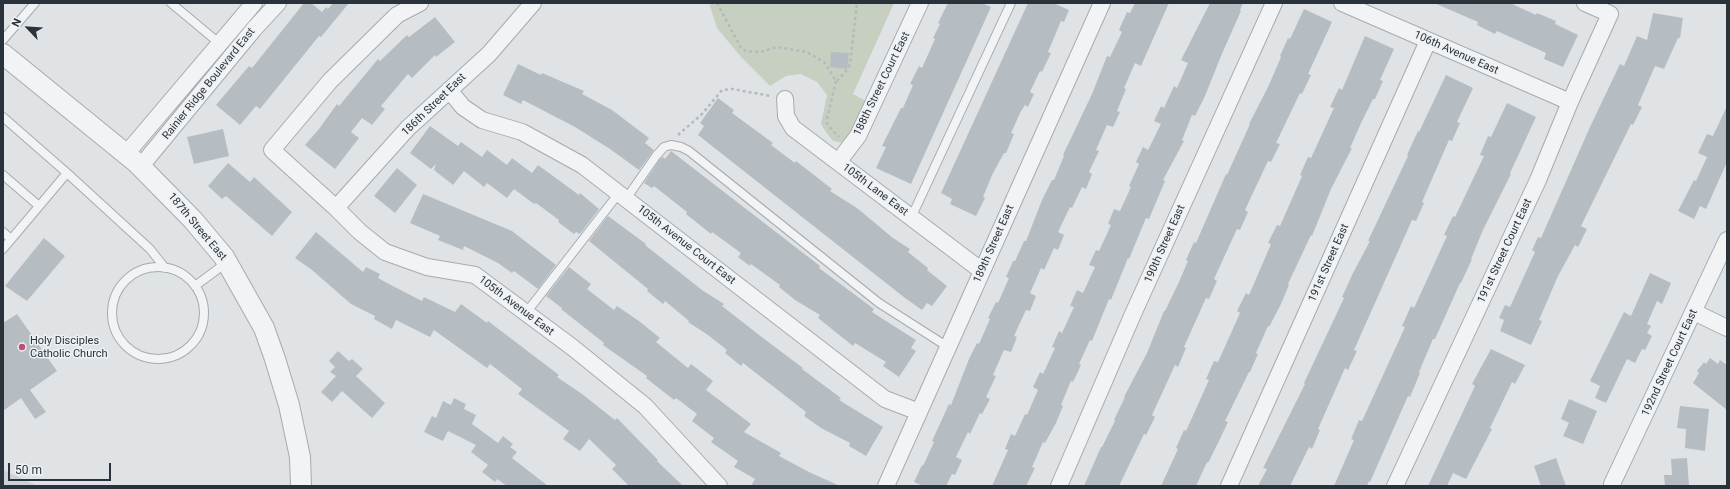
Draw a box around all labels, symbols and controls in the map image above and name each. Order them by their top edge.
north arrow [8,8,48,48]
text: N [9,16,24,29]
street label: Rainier Ridge Boulevard East [160,26,258,142]
street label: 106th Avenue East [1412,28,1500,78]
street label: 188th Street Court East [851,30,913,138]
street label: 186th Street East [399,71,469,139]
street label: 105th Lane East [839,161,911,219]
street label: 187th Street East [165,191,229,263]
street label: 191st Street Court East [1475,197,1535,305]
street label: 105th Avenue Court East [634,203,738,287]
street label: 189th Street East [971,203,1017,285]
street label: 190th Street East [1142,203,1188,285]
street label: 191st Street East [1306,222,1352,304]
street label: 105th Avenue East [476,273,556,339]
street label: 192nd Street Court East [1639,307,1701,419]
place label: Holy Disciples Catholic Church [30,334,108,360]
marker: Holy Disciples Catholic Church [17,342,27,352]
scale bar [10,455,113,481]
text: 50 m [15,463,42,477]

